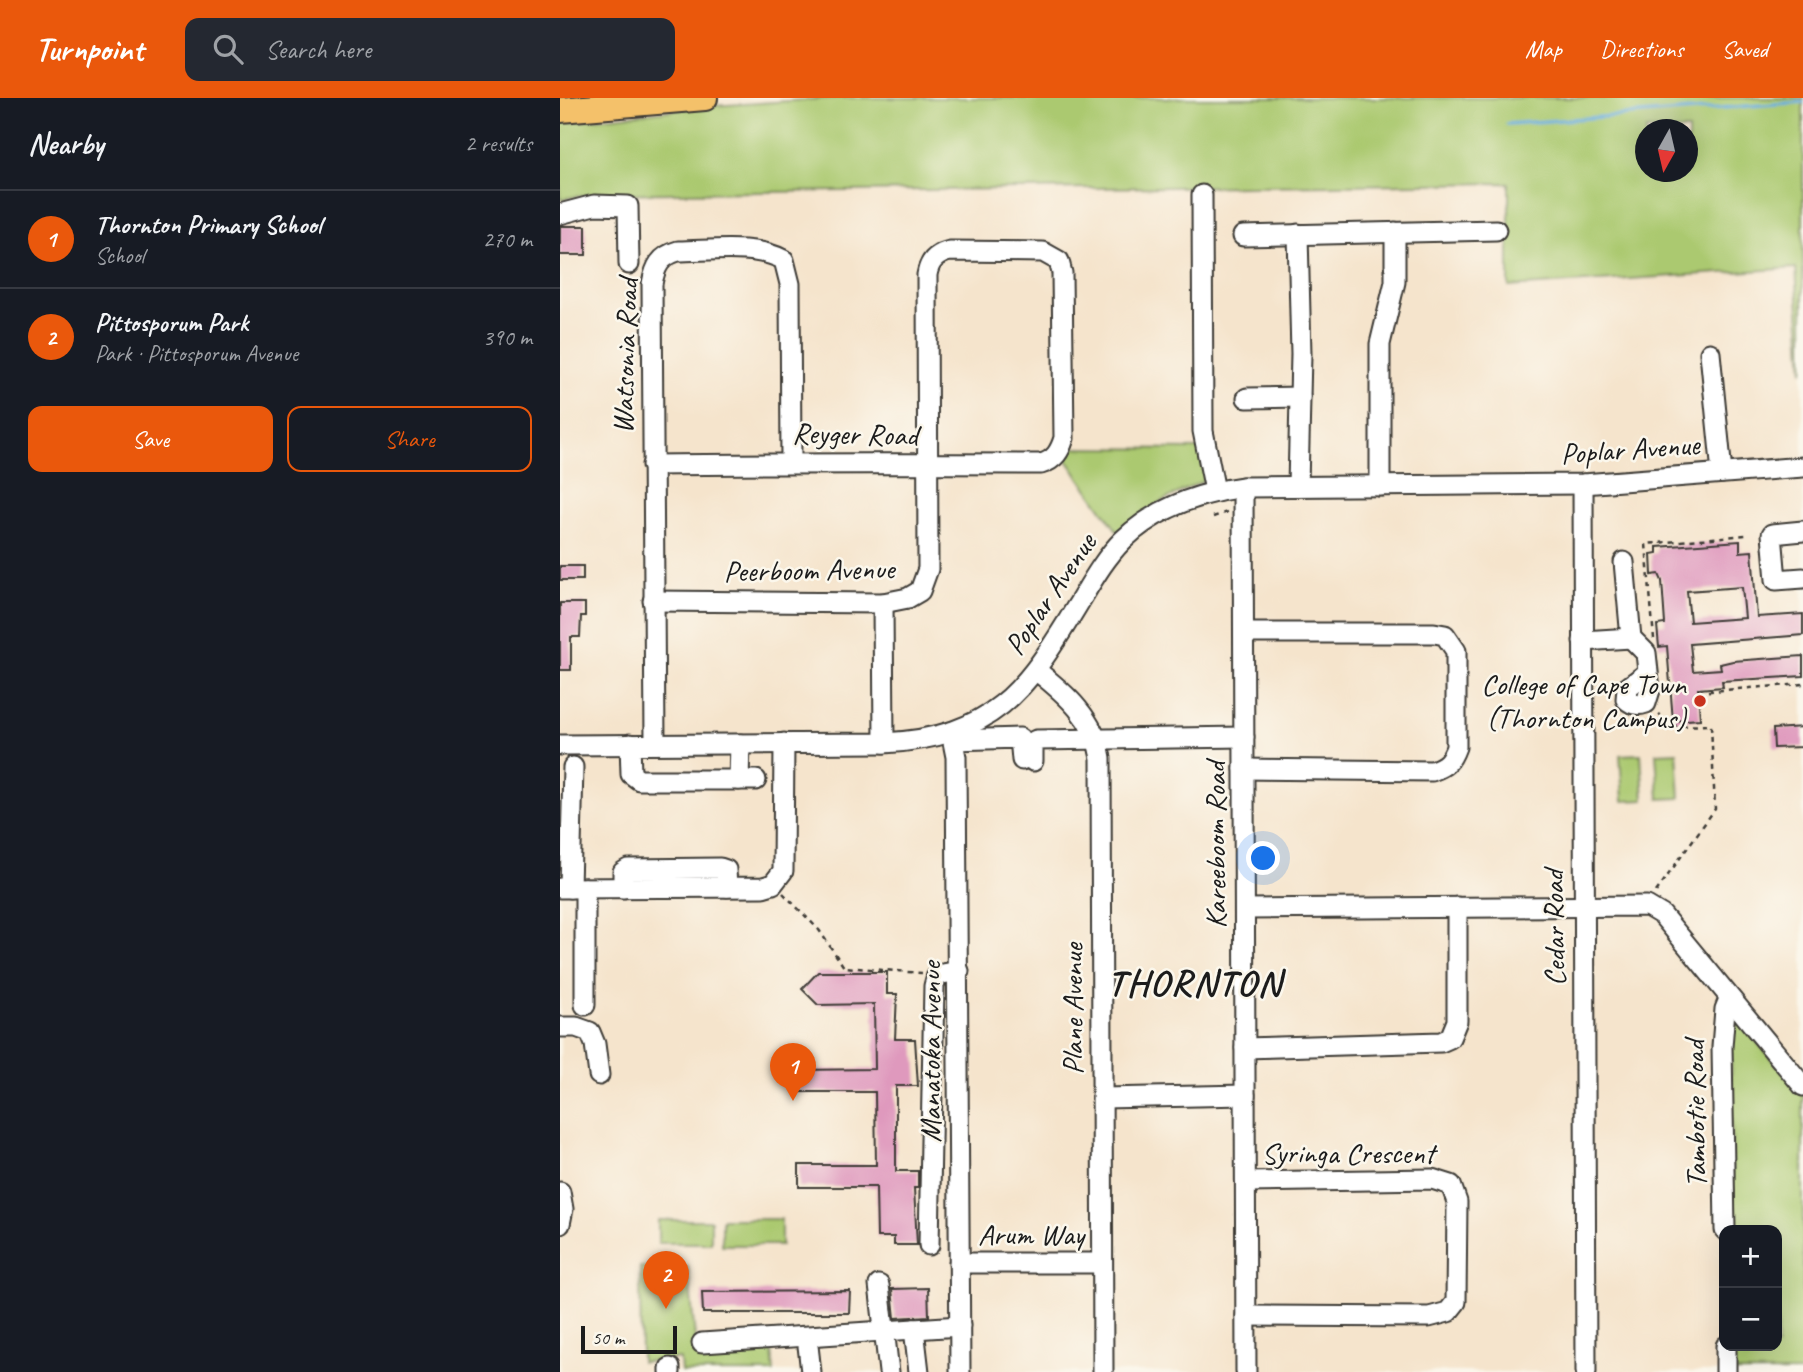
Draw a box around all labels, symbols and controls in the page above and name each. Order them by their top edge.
search box [185,18,675,81]
text: Turnpoint [35,28,143,70]
icon: search [209,30,247,68]
text: Search here [265,33,371,66]
text: Map [1525,34,1562,64]
text: Directions [1600,34,1683,64]
text: Saved [1721,34,1768,64]
north arrow [1635,119,1698,182]
text: Nearby [28,125,104,163]
text: 2 results [465,129,532,158]
text: Thornton Primary School [95,208,322,241]
text: 1 [46,225,56,254]
text: 270 m [483,225,532,254]
text: School [95,241,144,270]
street label: Watsonia Road [603,273,647,434]
text: Pittosporum Park [95,306,248,339]
text: 2 [46,323,56,352]
text: 390 m [483,323,532,352]
text: Park · Pittosporum Avenue [95,339,298,368]
button: Save [28,406,273,472]
button: Share [287,406,532,472]
street label: Reyger Road [792,414,922,454]
street label: Poplar Avenue [1559,425,1703,473]
street label: Poplar Avenue [995,524,1106,662]
street label: Peerboom Avenue [723,549,897,590]
place label: College of Cape Town (Thornton Campus) [1481,665,1688,737]
marker: College of Cape Town (Thornton Campus) [1692,693,1708,709]
street label: Kareeboom Road [1196,757,1234,928]
your location [1246,841,1280,875]
street label: Cedar Road [1534,865,1574,986]
street label: Plane Avenue [1053,941,1091,1075]
street label: Manatoka Avenue [911,959,949,1143]
district label: THORNTON [1108,959,1286,1006]
street label: Tambotie Road [1675,1036,1715,1188]
pin: 1 [770,1043,816,1101]
street label: Syringa Crescent [1262,1134,1439,1172]
street label: Arum Way [978,1215,1087,1253]
map controls [1719,1225,1782,1351]
button: + [1719,1225,1782,1288]
pin: 2 [643,1251,689,1309]
button: − [1719,1288,1782,1351]
scale bar [581,1323,677,1355]
text: 50 m [592,1326,624,1350]

